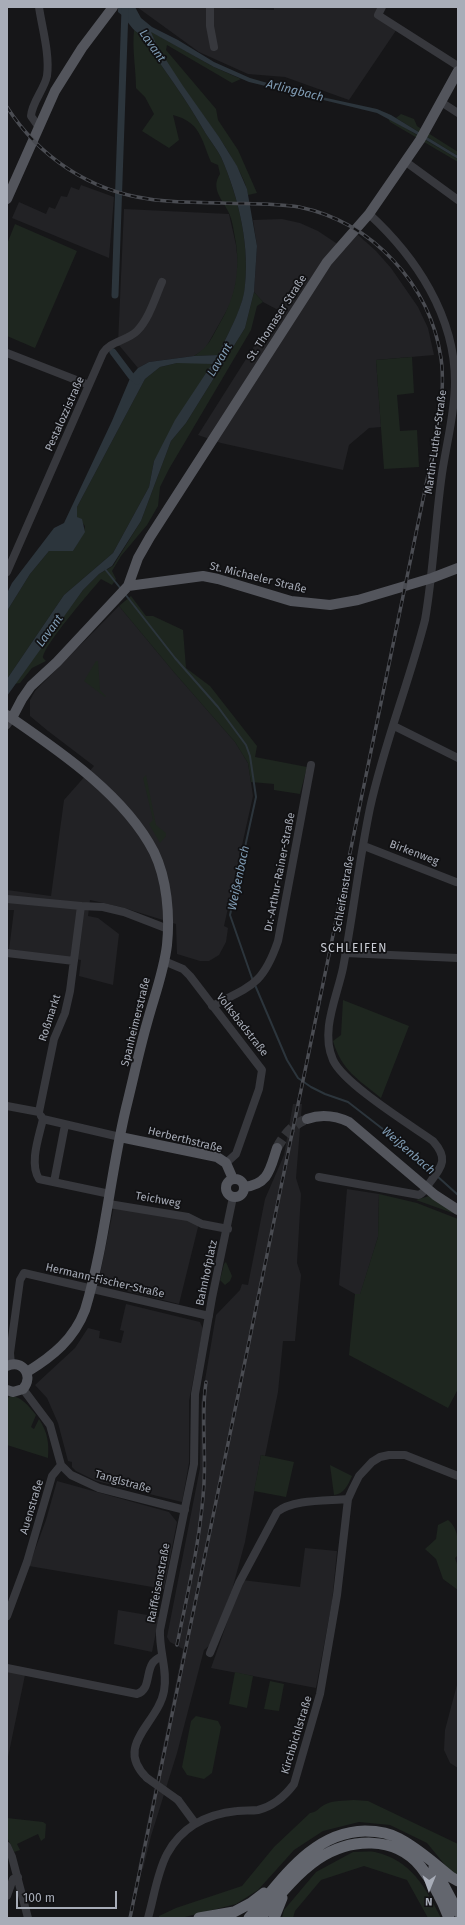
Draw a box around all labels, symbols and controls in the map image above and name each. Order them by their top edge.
water label: Lavant [136,27,168,65]
water label: Arlingbach [265,77,325,105]
street label: St. Thomaser Straße [244,272,310,364]
water label: Lavant [205,341,235,379]
street label: Pestalozzistraße [43,374,87,454]
street label: Martin-Luther-Straße [422,389,450,495]
street label: St. Michaeler Straße [208,560,308,596]
water label: Lavant [34,612,66,650]
street label: Dr.-Arthur-Rainer-Straße [262,811,298,933]
street label: Birkenweg [388,838,440,868]
water label: Weißenbach [225,844,253,912]
street label: Schleifenstraße [331,855,357,933]
district label: SCHLEIFEN [321,942,387,956]
street label: Spanheimerstraße [119,976,153,1068]
street label: Volksbadstraße [213,991,271,1059]
street label: Roßmarkt [36,993,64,1043]
street label: Herberthstraße [146,1124,224,1156]
water label: Weißenbach [378,1124,438,1178]
street label: Teichweg [134,1190,182,1210]
street label: Bahnhofplatz [194,1239,220,1307]
street label: Hermann-Fischer-Straße [44,1261,166,1301]
street label: Tanglstraße [93,1468,153,1496]
street label: Auenstraße [17,1478,47,1536]
street label: Raiffeisenstraße [145,1542,173,1624]
street label: Kirchbichlstraße [279,1694,315,1776]
north arrow [409,1869,449,1909]
scale bar [18,1883,119,1909]
text: 100 m [23,1891,55,1905]
text: N [425,1895,433,1908]

